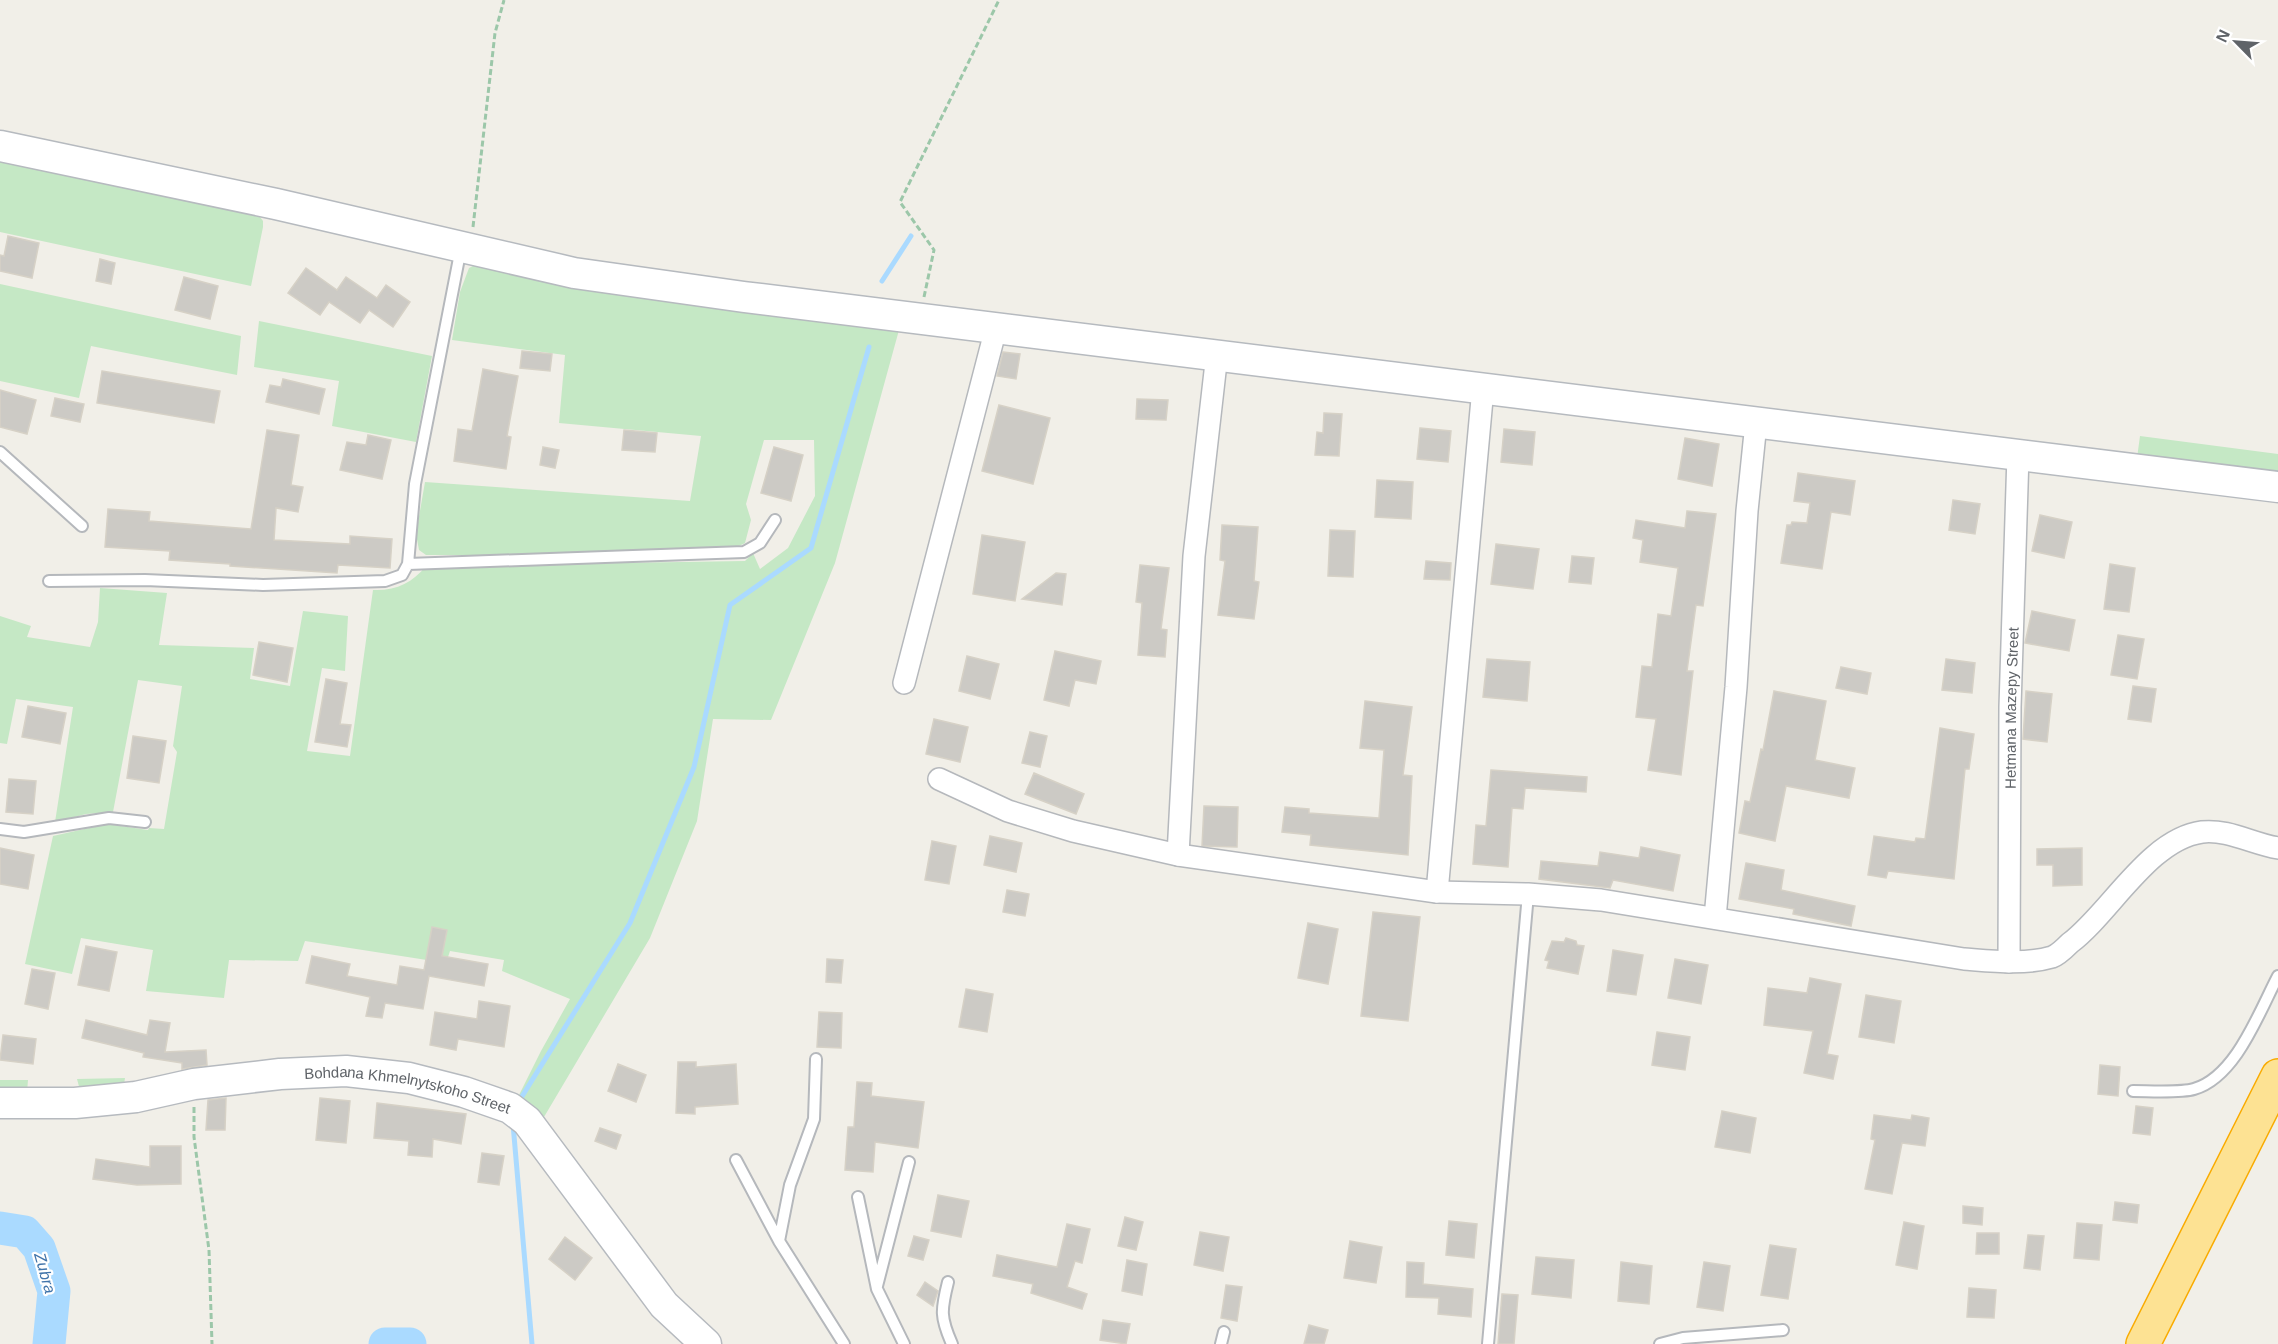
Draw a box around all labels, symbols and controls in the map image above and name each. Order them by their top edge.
north arrow [2206,12,2266,72]
text: N [2213,27,2233,45]
street label: Hetmana Mazepy Street [2001,626,2021,789]
street label: Bohdana Khmelnytskoho Street [304,1062,514,1116]
water label: Zubra [31,1250,59,1296]

